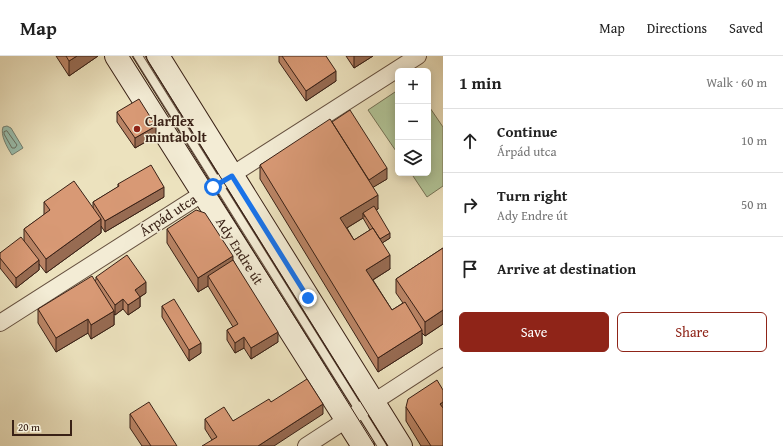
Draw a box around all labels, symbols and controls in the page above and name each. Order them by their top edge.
text: Map [20,14,57,42]
text: Map [599,18,625,38]
text: Directions [647,18,707,38]
text: Saved [729,18,763,38]
map controls [395,68,431,176]
button: + [395,68,431,104]
text: 1 min [459,70,501,95]
text: Walk · 60 m [706,73,767,92]
button: − [395,104,431,140]
place label: Clarflex mintabolt [145,111,208,147]
text: Continue [497,121,558,142]
marker: Clarflex mintabolt [132,124,142,134]
icon: ahead [459,130,481,152]
text: 10 m [741,131,767,150]
button: layers [395,140,431,176]
text: Árpád utca [497,142,557,161]
route start [204,178,222,196]
text: Turn right [497,185,568,206]
street label: Árpád utca [136,189,201,241]
icon: right [459,194,481,216]
text: 50 m [741,195,767,214]
text: Ady Endre út [497,206,568,225]
street label: Ady Endre út [211,213,269,289]
icon: arrive [459,258,481,280]
text: Arrive at destination [497,258,636,279]
route end [299,289,317,307]
button: Save [459,312,609,352]
button: Share [617,312,767,352]
scale bar [12,418,72,437]
text: 20 m [18,419,40,435]

